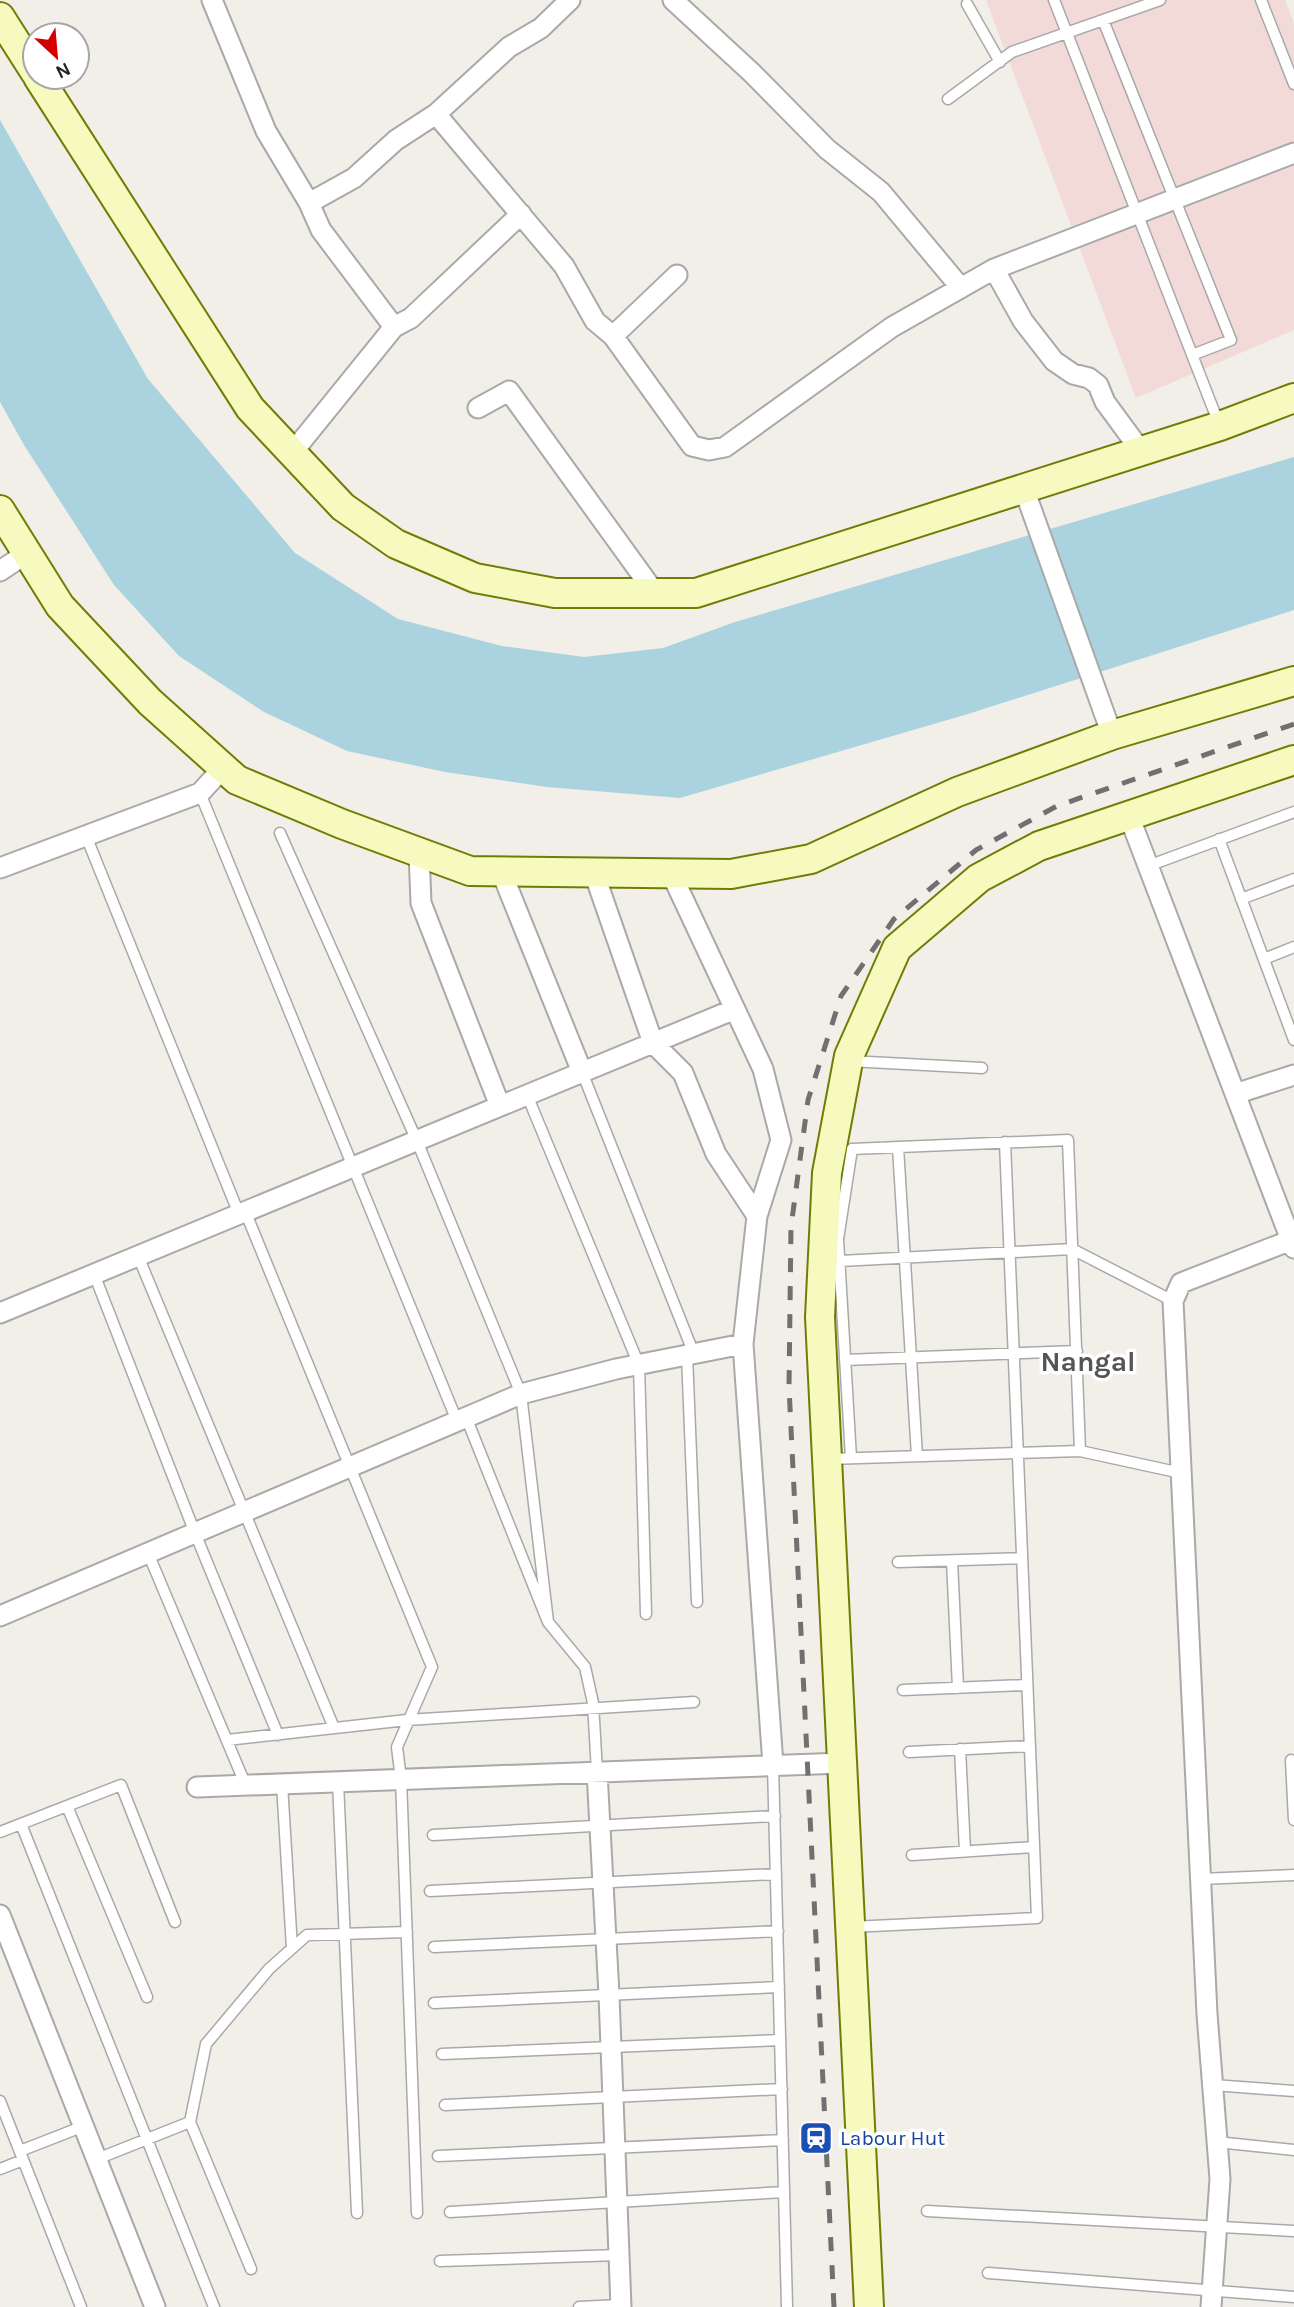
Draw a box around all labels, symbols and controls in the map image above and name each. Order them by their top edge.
north arrow [21,21,91,91]
text: N [52,58,74,83]
district label: Nangal [1040,1345,1136,1378]
station icon: Labour Hut [797,2119,835,2157]
place label: Labour Hut [840,2126,945,2150]

